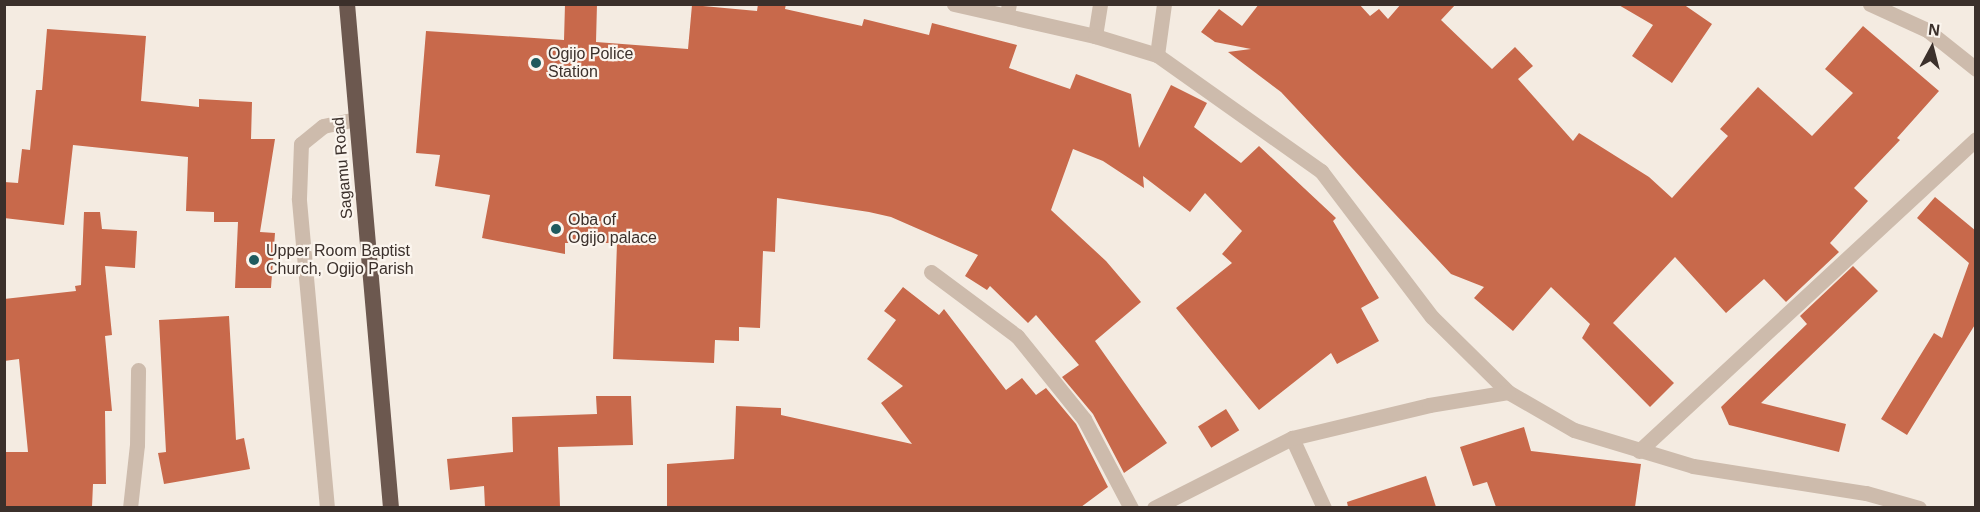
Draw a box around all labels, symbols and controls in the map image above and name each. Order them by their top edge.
north arrow [1902,18,1962,78]
text: N [1927,20,1941,39]
place label: Ogijo Police Station [548,44,633,82]
marker: Ogijo Police Station [529,56,543,70]
street label: Sagamu Road [329,116,357,220]
place label: Oba of Ogijo palace [568,210,657,248]
marker: Oba of Ogijo palace [549,222,563,236]
place label: Upper Room Baptist Church, Ogijo Parish [266,241,414,279]
marker: Upper Room Baptist Church, Ogijo Parish [247,253,261,267]

